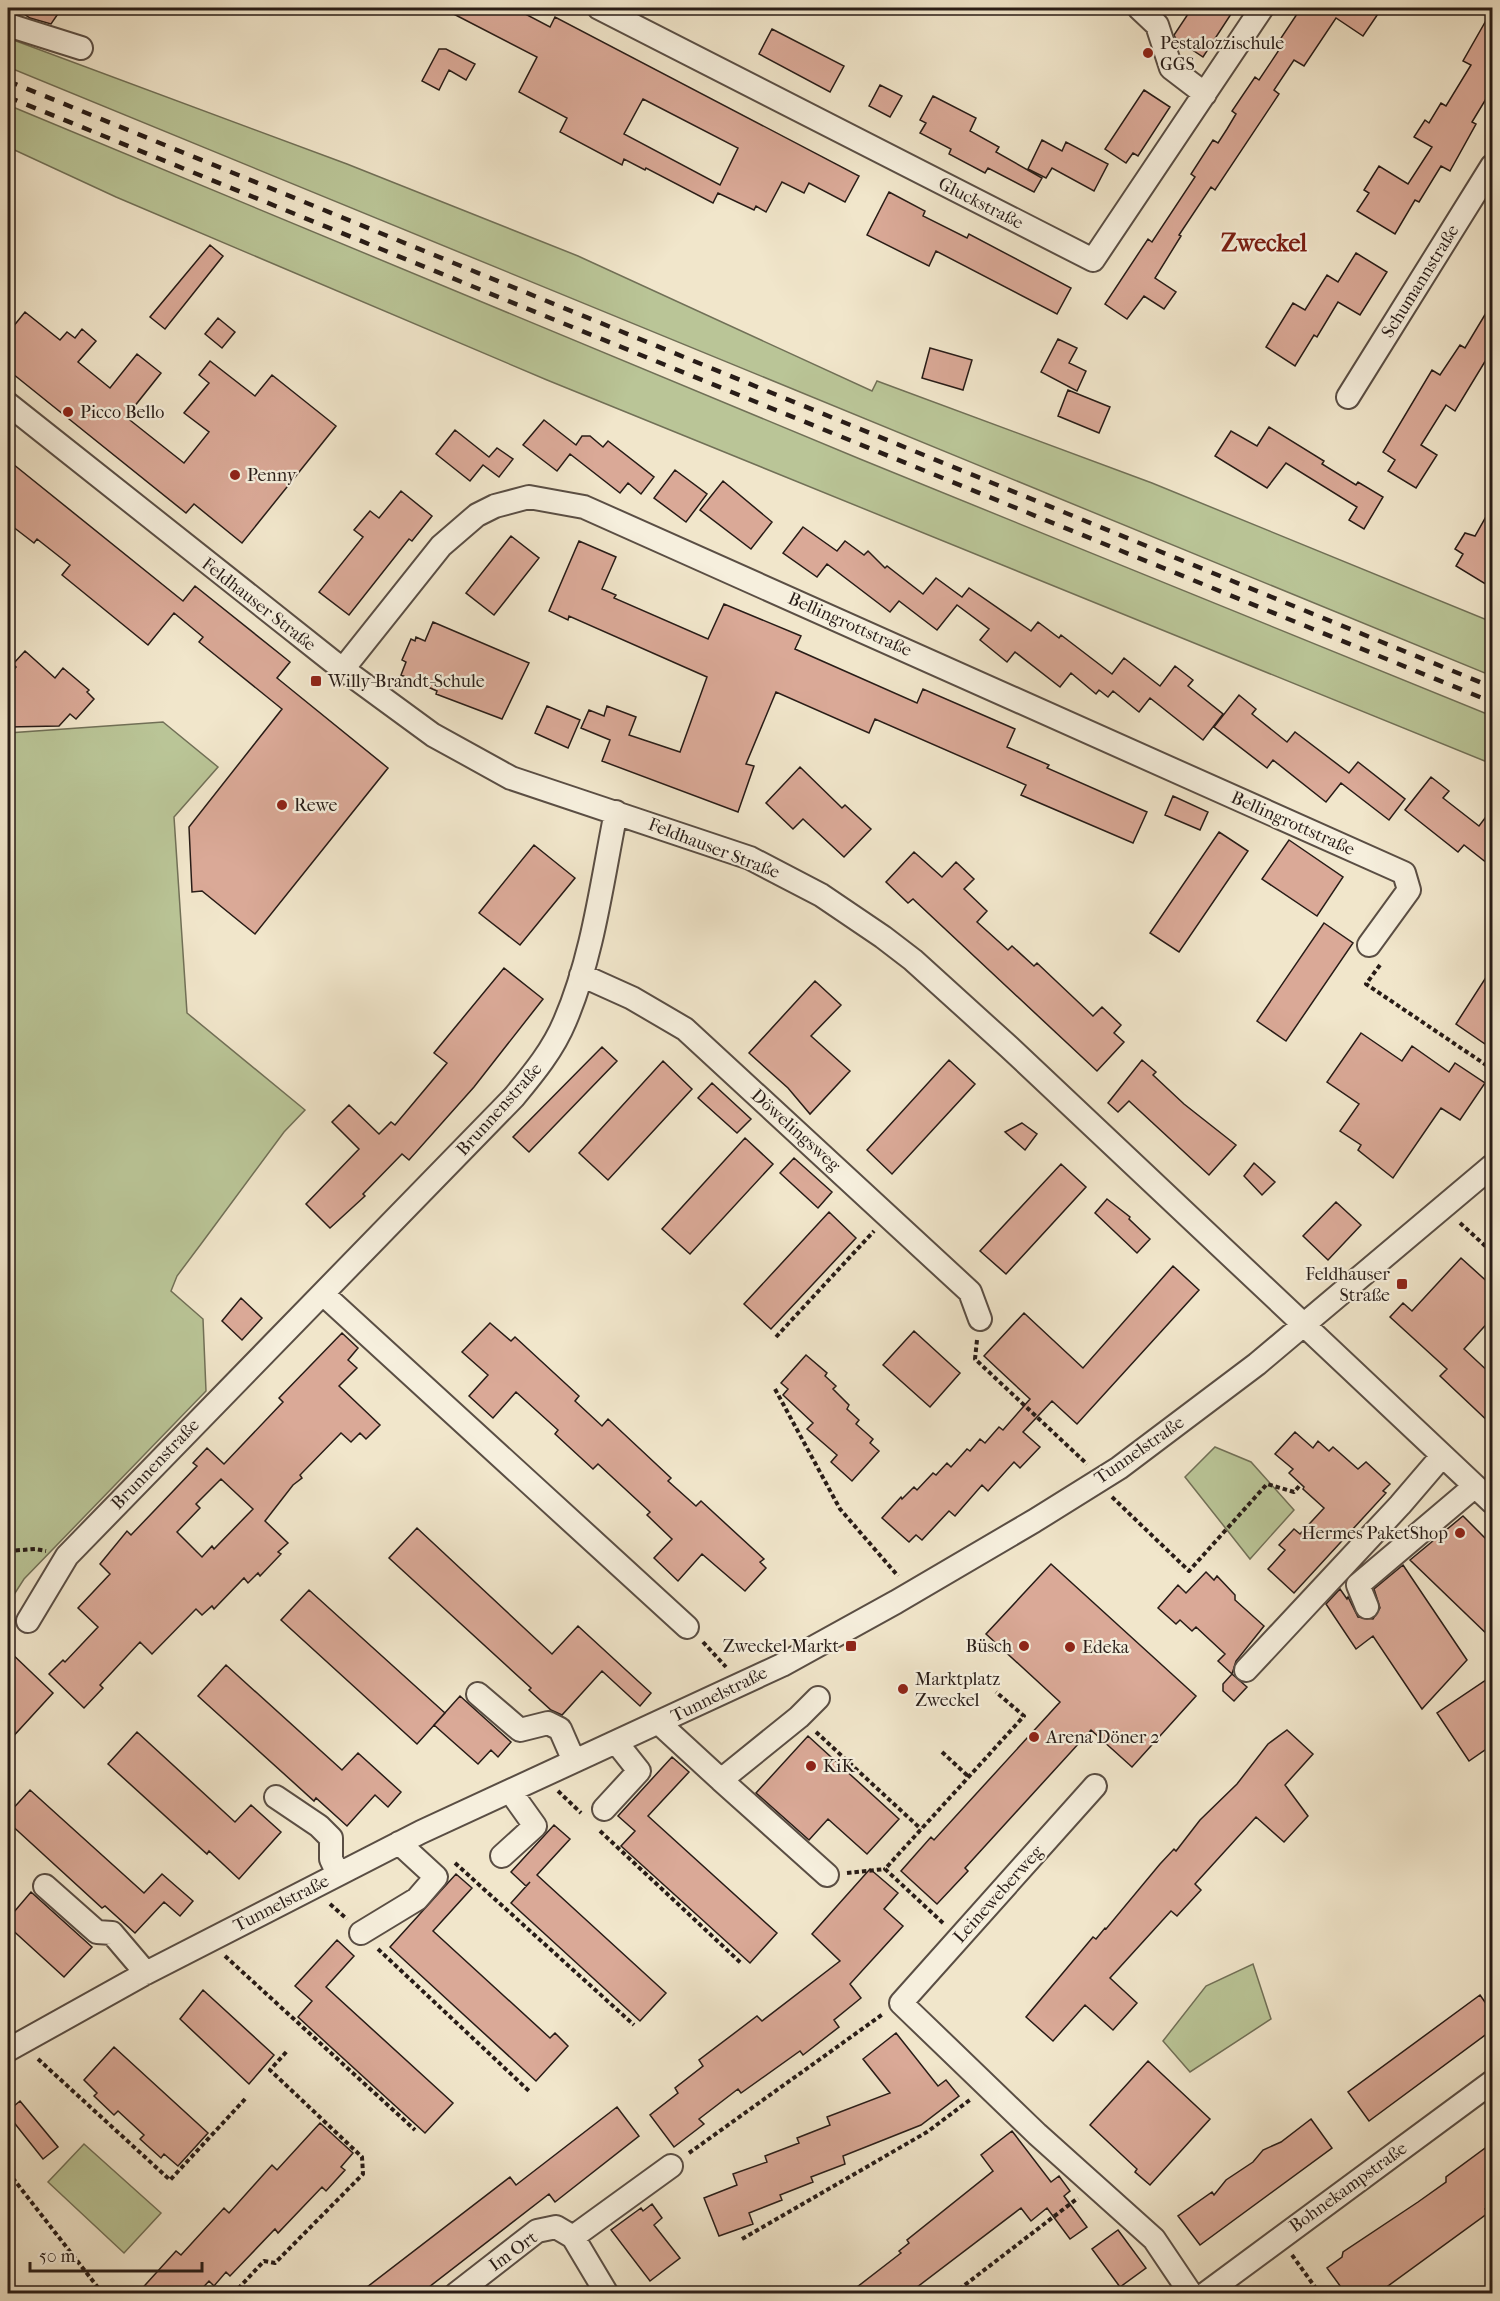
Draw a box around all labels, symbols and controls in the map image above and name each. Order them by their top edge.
place label: Pestalozzischule GGS [1160,33,1284,75]
marker: Pestalozzischule GGS [1141,46,1155,60]
street label: Gluckstraße [935,173,1027,234]
street label: Schumannstraße [1377,221,1464,342]
district label: Zweckel [1221,229,1307,257]
place label: Picco Bello [80,402,164,423]
marker: Picco Bello [61,405,75,419]
place label: Penny [247,465,298,486]
marker: Penny [228,468,242,482]
street label: Feldhauser Straße [197,553,320,656]
street label: Bellingrottstraße [785,588,915,661]
place label: Willy-Brandt-Schule [327,671,485,692]
marker: Willy-Brandt-Schule [309,674,323,688]
street label: Bellingrottstraße [1228,787,1358,860]
place label: Rewe [294,795,338,816]
marker: Rewe [275,798,289,812]
street label: Feldhauser Straße [645,814,783,883]
street label: Brunnenstraße [452,1059,547,1160]
street label: Döwelingsweg [747,1085,845,1176]
place label: Feldhauser Straße [1305,1264,1390,1306]
marker: Feldhauser Straße [1395,1277,1409,1291]
street label: Tunnelstraße [1091,1412,1188,1489]
street label: Brunnenstraße [107,1415,204,1514]
place label: Hermes PaketShop [1302,1523,1448,1544]
marker: Hermes PaketShop [1453,1526,1467,1540]
place label: Zweckel Markt [723,1636,840,1657]
place label: Büsch [965,1636,1012,1657]
place label: Edeka [1082,1637,1130,1658]
marker: Zweckel Markt [844,1639,858,1653]
marker: Büsch [1017,1639,1031,1653]
marker: Edeka [1063,1640,1077,1654]
street label: Tunnelstraße [668,1662,771,1727]
place label: Marktplatz Zweckel [915,1669,1000,1711]
marker: Marktplatz Zweckel [896,1682,910,1696]
place label: Arena Döner 2 [1045,1727,1160,1748]
marker: Arena Döner 2 [1027,1730,1041,1744]
place label: KiK [823,1756,855,1777]
marker: KiK [804,1759,818,1773]
street label: Leineweberweg [949,1841,1048,1947]
street label: Tunnelstraße [230,1870,333,1936]
street label: Bohnekampstraße [1285,2138,1411,2237]
street label: Im Ort [485,2227,542,2276]
scale bar [30,2235,202,2273]
text: 50 m [39,2246,76,2267]

